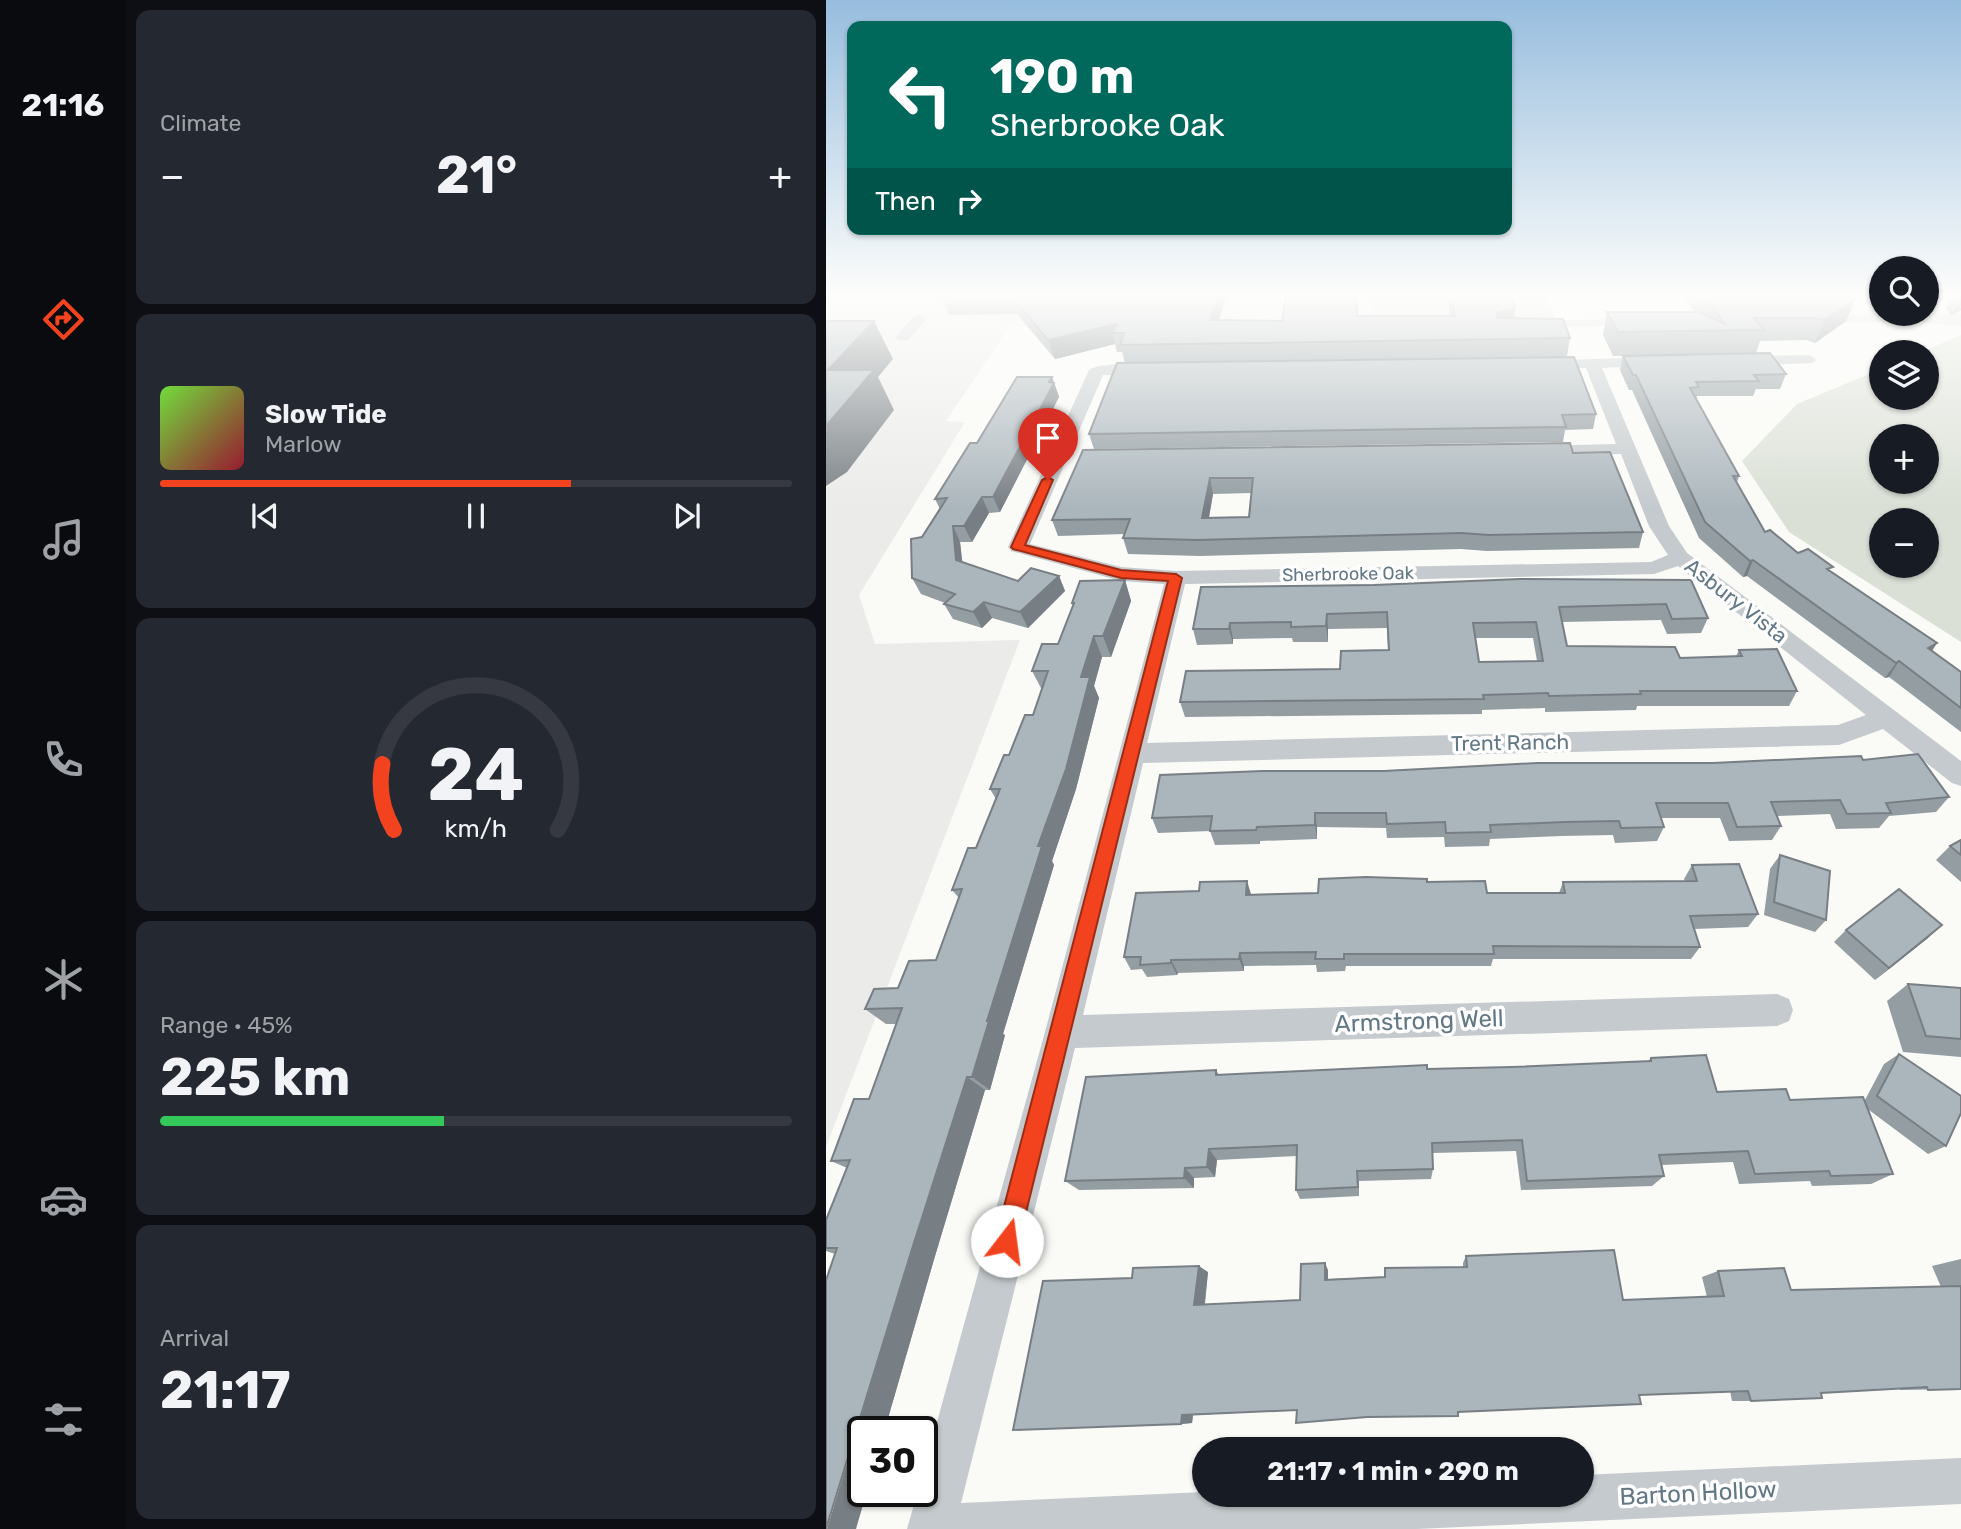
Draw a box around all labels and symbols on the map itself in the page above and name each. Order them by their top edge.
pin [1018,408,1078,480]
street label: Asbury Vista [1680,553,1792,648]
street label: Sherbrooke Oak [1282,562,1415,586]
street label: Trent Ranch [1451,729,1569,756]
street label: Armstrong Well [1334,1004,1504,1038]
position arrow [970,1204,1044,1278]
speed limit sign: 30 [847,1416,938,1507]
street label: Barton Hollow [1619,1475,1777,1511]

